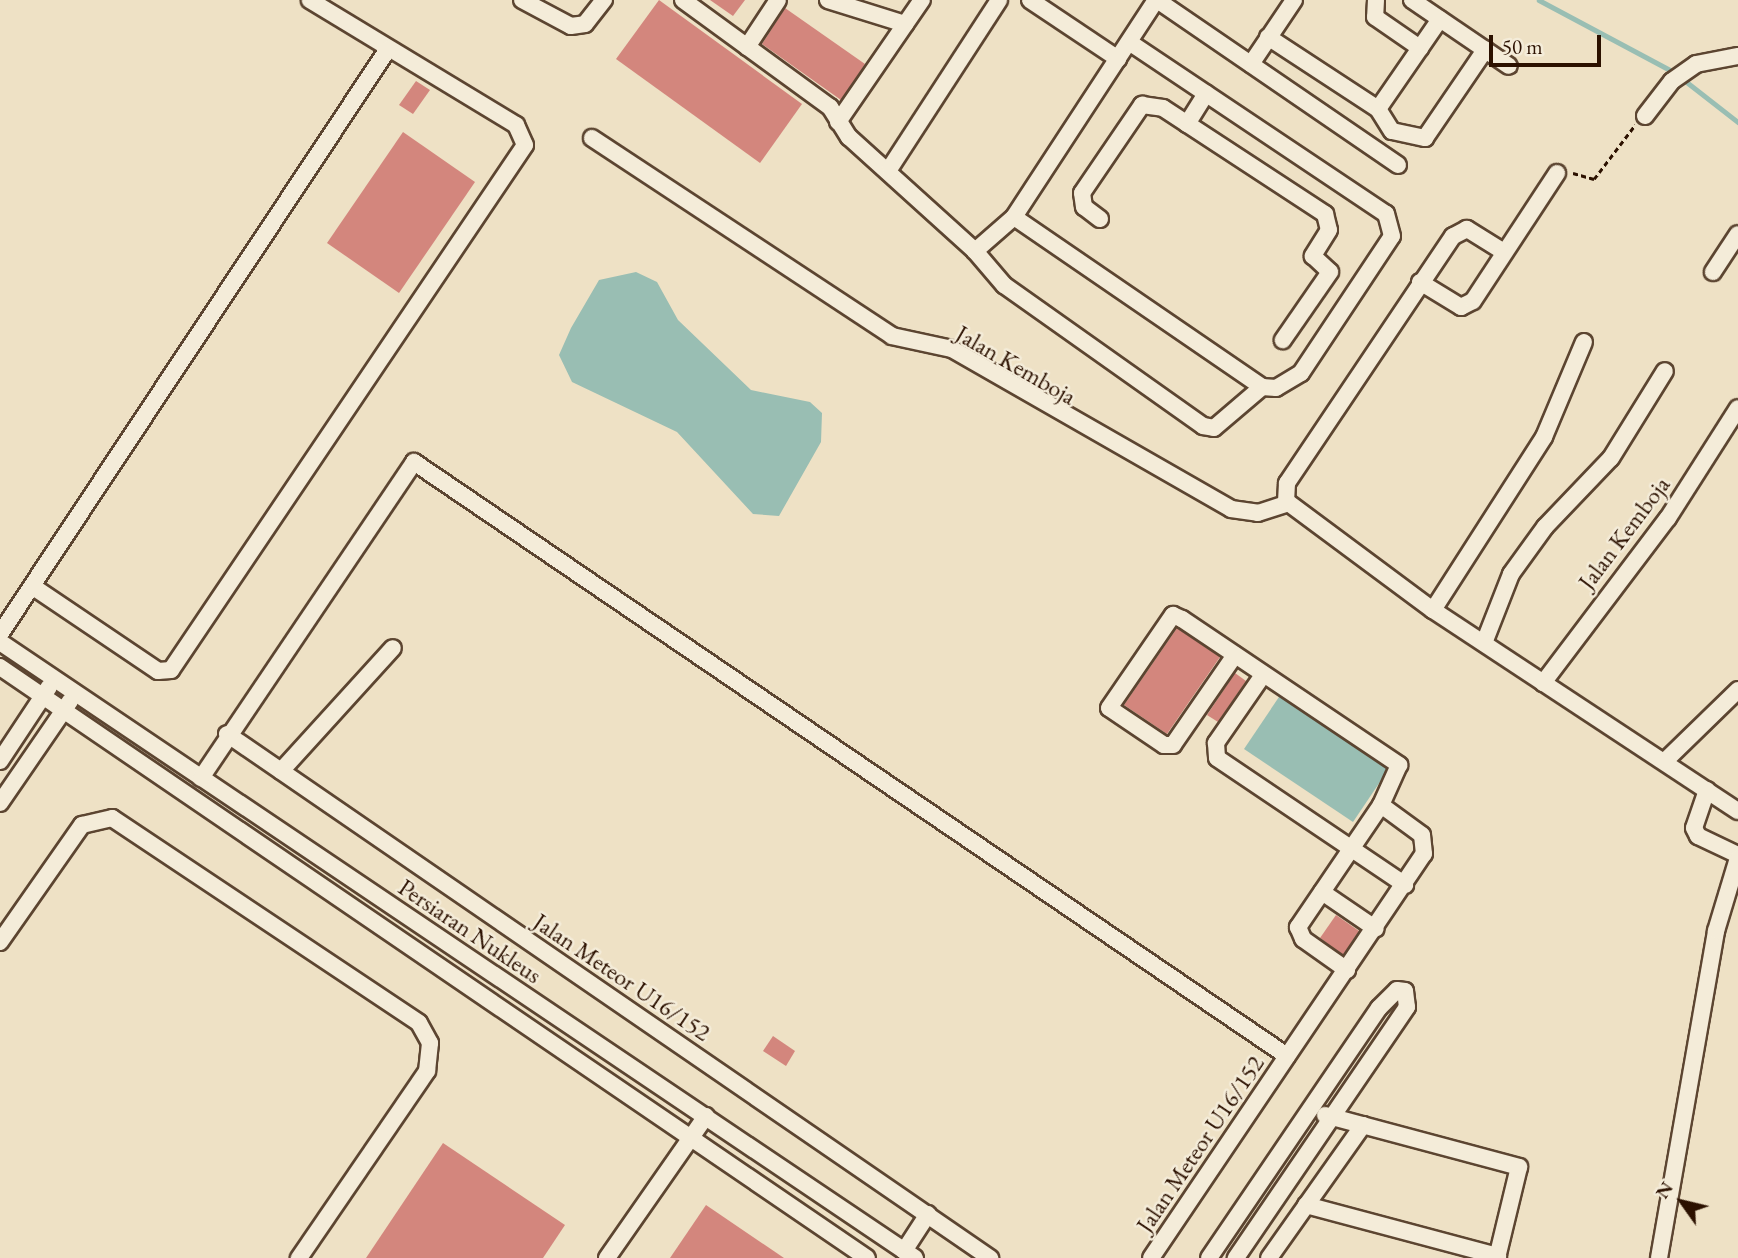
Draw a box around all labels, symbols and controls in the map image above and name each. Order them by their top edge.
scale bar [1493,21,1605,65]
text: 50 m [1502,33,1543,60]
street label: Jalan Kemboja [951,319,1081,411]
street label: Jalan Kemboja [1572,471,1676,595]
street label: Persiaran Nukleus [393,873,547,989]
street label: Jalan Meteor U16/152 [528,907,716,1047]
street label: Jalan Meteor U16/152 [1130,1050,1270,1238]
north arrow [1647,1167,1717,1237]
text: N [1650,1177,1679,1203]

